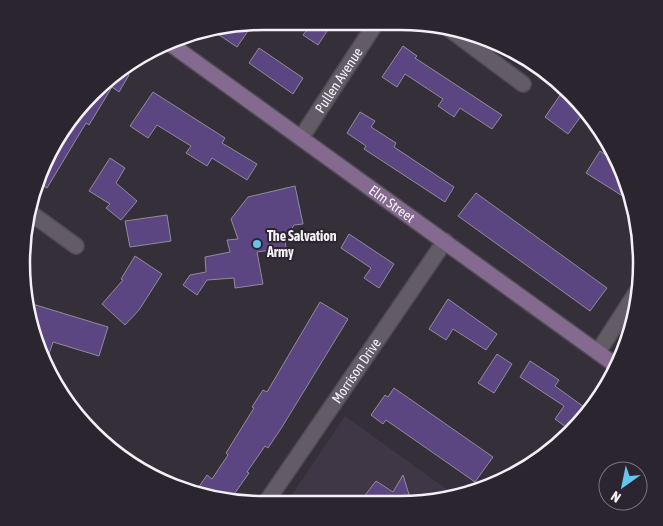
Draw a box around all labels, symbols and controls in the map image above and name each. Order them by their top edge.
street label: Pullen Avenue [312,45,366,116]
street label: Elm Street [366,182,418,226]
place label: The Salvation Army [266,228,337,260]
marker: The Salvation Army [251,238,263,250]
street label: Morrison Drive [328,335,384,406]
north arrow [598,461,648,511]
text: N [608,488,624,506]

